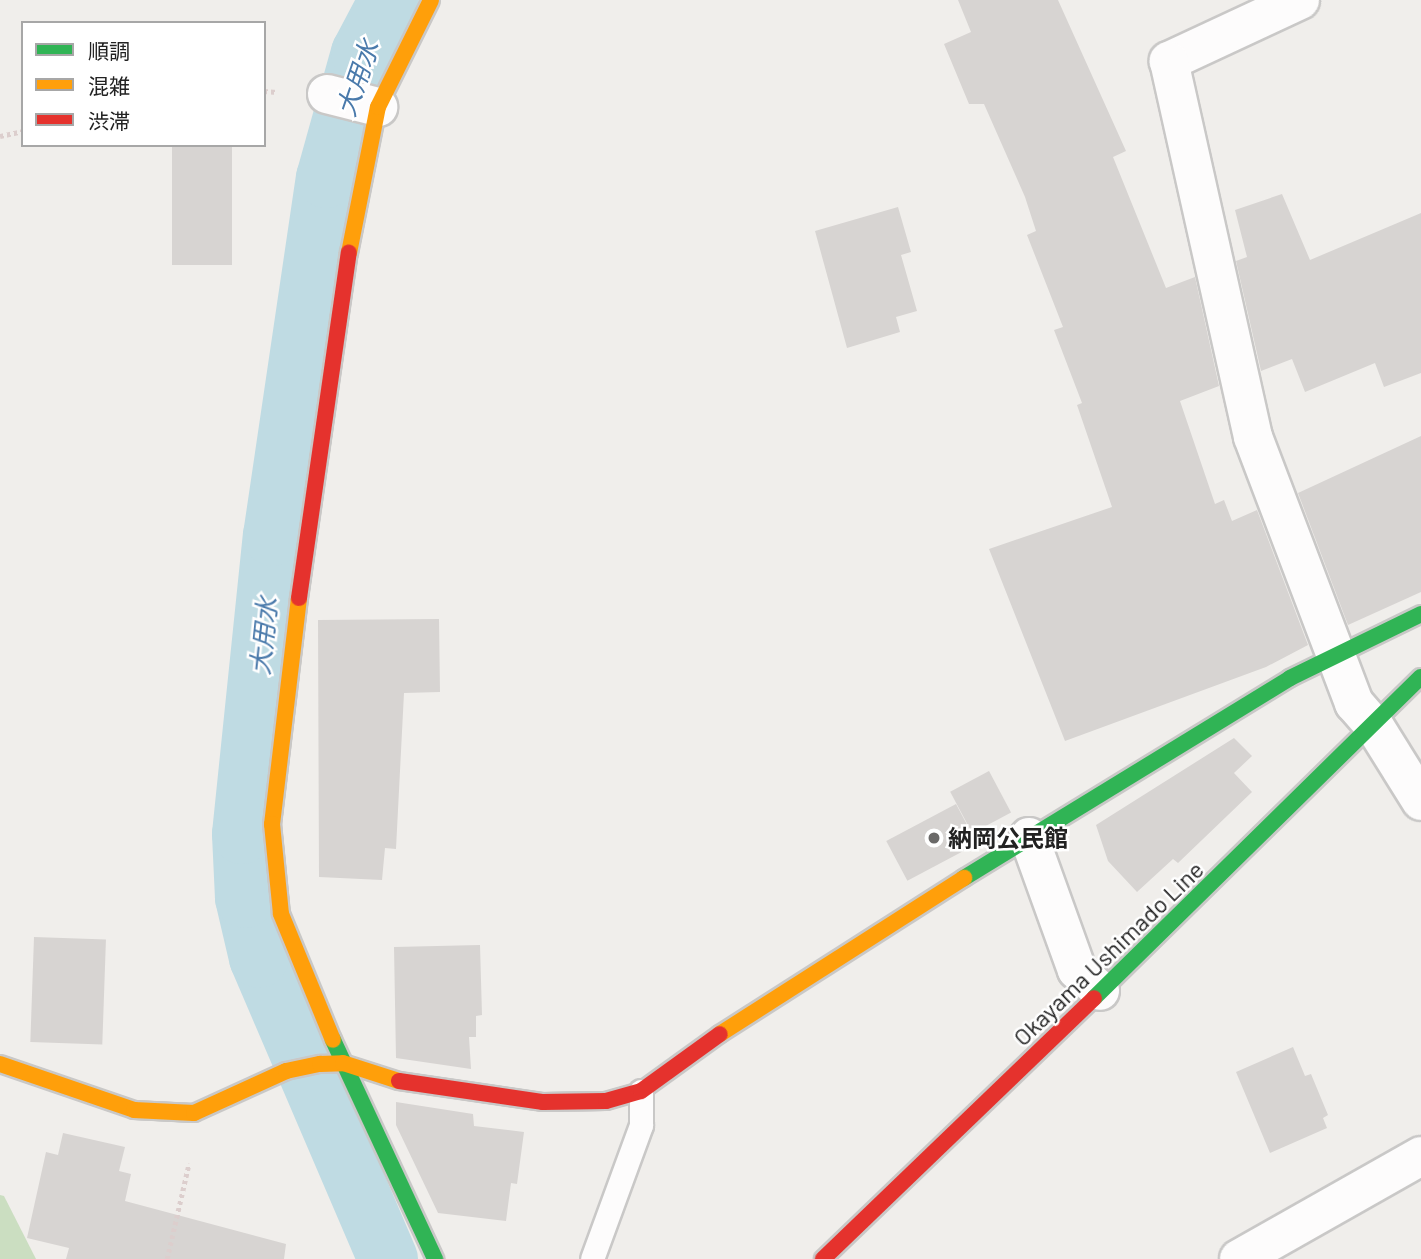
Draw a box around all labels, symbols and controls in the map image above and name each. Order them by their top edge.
legend [21,21,266,147]
water label: 大用水 [330,36,384,120]
text: 順調 [88,38,130,63]
text: 混雑 [88,73,130,98]
text: 渋滞 [88,108,130,133]
water label: 大用水 [243,596,283,676]
place label: 納岡公民館 [948,824,1068,852]
marker: 納岡公民館 [926,830,942,846]
street label: Okayama Ushimado Line [1007,855,1209,1051]

